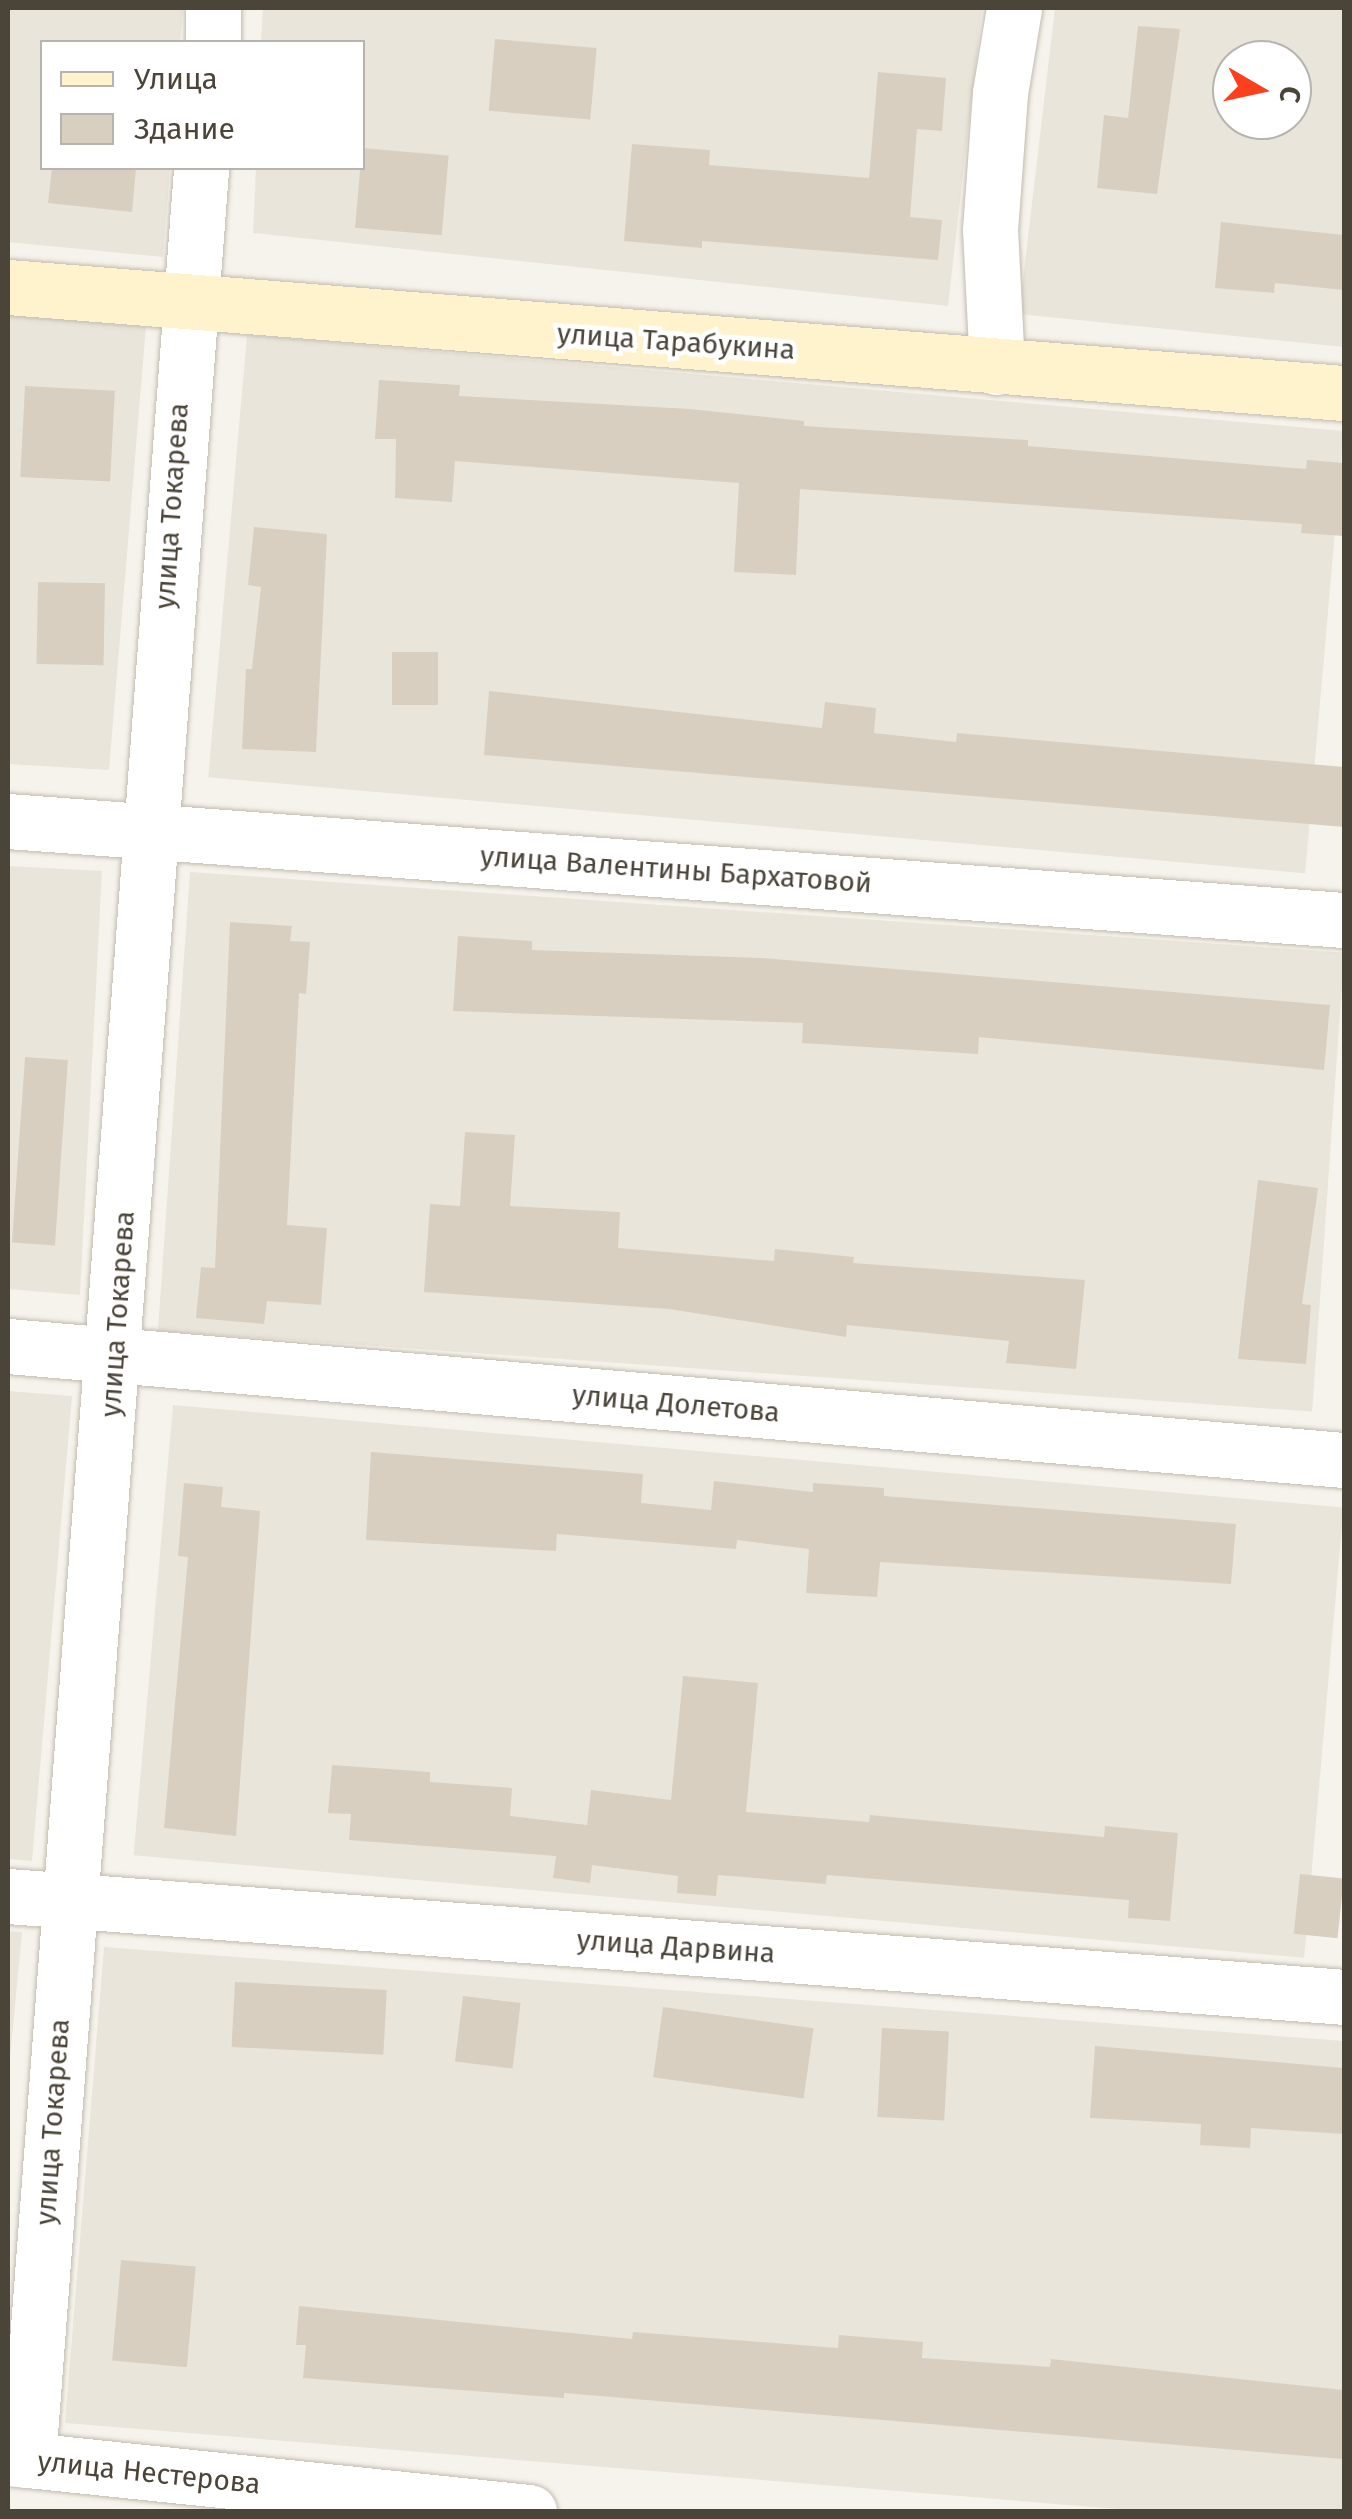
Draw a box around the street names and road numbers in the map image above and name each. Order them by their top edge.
street label: улица Тарабукина [556,317,796,367]
street label: улица Токарева [148,402,196,610]
street label: улица Валентины Бархатовой [479,840,873,900]
street label: улица Токарева [94,1210,142,1418]
street label: улица Долетова [571,1378,781,1430]
street label: улица Дарвина [576,1923,776,1971]
street label: улица Токарева [29,2018,77,2226]
street label: улица Нестерова [36,2445,262,2501]

